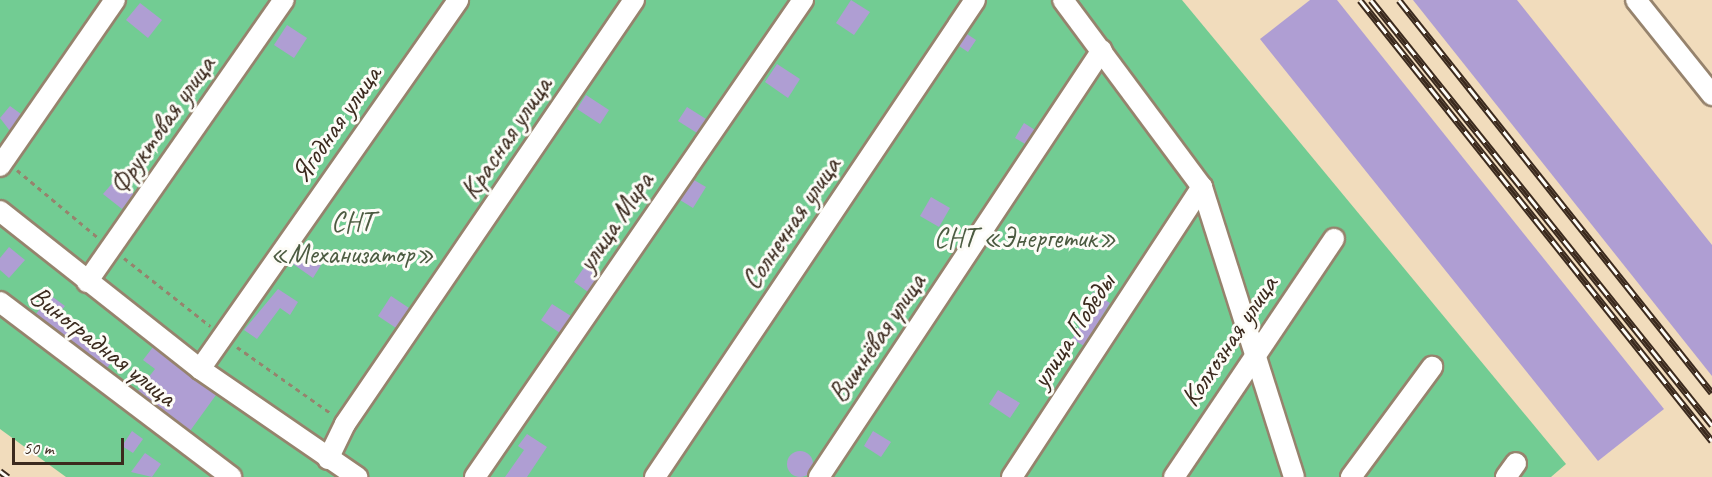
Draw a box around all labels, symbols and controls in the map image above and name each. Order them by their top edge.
street label: Фруктовая улица [101,48,223,202]
street label: Ягодная улица [284,59,388,189]
street label: Красная улица [453,71,559,205]
street label: Солнечная улица [734,149,848,297]
street label: улица Мира [570,166,660,278]
park label: СНТ «Механизатор» [270,205,434,271]
park label: СНТ «Энергетик» [934,221,1116,255]
street label: Вишнёвая улица [821,266,933,410]
street label: улица Победы [1024,268,1122,394]
street label: Колхозная улица [1172,268,1286,414]
street label: Виноградная улица [22,278,184,414]
scale bar [15,426,128,464]
text: 50 m [23,437,54,459]

